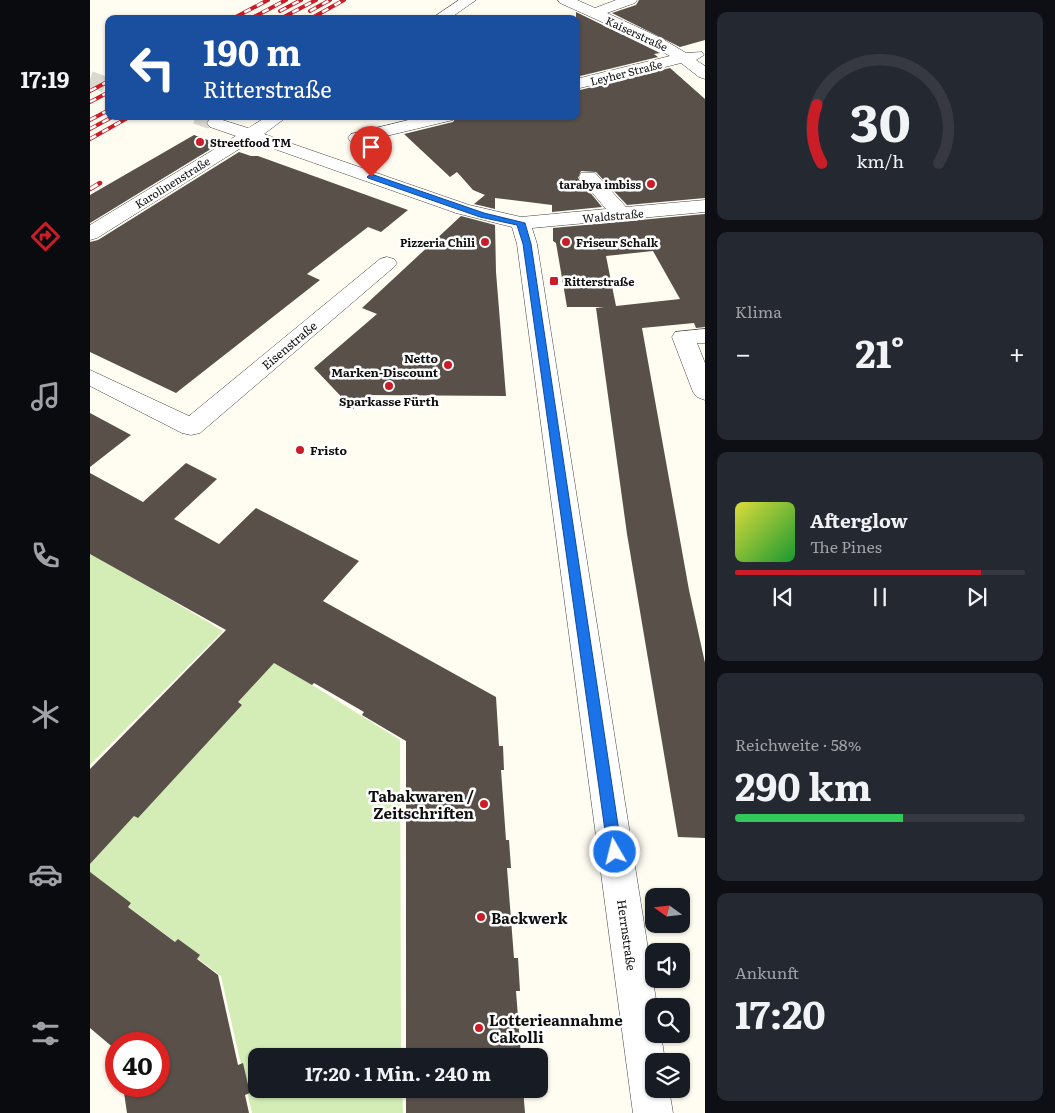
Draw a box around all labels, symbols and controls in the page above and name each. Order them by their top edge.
street label: Kaiserstraße [603,12,671,55]
text: 190 m [203,25,301,77]
icon: left [120,35,185,100]
street label: Leyher Straße [588,55,664,89]
text: 17:19 [20,62,70,95]
text: Ritterstraße [203,72,332,105]
text: 30 [849,81,911,158]
pin [350,126,392,177]
icon: arrive [357,133,385,161]
place label: Streetfood TM [210,134,291,150]
marker: Streetfood TM [194,136,206,148]
text: km/h [856,147,904,174]
street label: Karolinenstraße [131,152,213,212]
place label: tarabya imbiss [559,176,642,192]
marker: tarabya imbiss [645,178,657,190]
street label: Waldstraße [582,204,645,226]
icon: directions [28,219,63,254]
place label: Pizzeria Chili [400,234,475,250]
place label: Friseur Schalk [576,234,659,250]
marker: Pizzeria Chili [479,236,491,248]
marker: Friseur Schalk [560,236,572,248]
place label: Ritterstraße [564,273,634,289]
marker: Ritterstraße [548,275,560,287]
text: Klima [735,299,782,323]
street label: Eisenstraße [257,316,321,374]
text: 21° [855,323,905,380]
text: − [735,331,751,373]
text: + [1009,331,1025,373]
place label: Netto Marken-Discount [331,349,439,381]
marker: Netto Marken-Discount [442,359,454,371]
icon: music [28,379,63,414]
marker: Sparkasse Fürth [383,380,395,392]
place label: Sparkasse Fürth [339,392,439,410]
place label: Fristo [310,441,347,459]
marker: Fristo [294,444,306,456]
text: Afterglow [810,506,908,534]
text: The Pines [810,534,882,558]
icon: phone [28,538,63,573]
icon: previous [769,583,797,611]
icon: pause [866,583,894,611]
icon: next [963,583,991,611]
icon: climate [28,697,63,732]
text: Reichweite · 58% [735,732,861,756]
text: 290 km [735,756,872,813]
place label: Tabakwaren / Zeitschriften [368,784,475,824]
marker: Tabakwaren / Zeitschriften [478,798,490,810]
position arrow [588,825,640,877]
icon: car [28,857,63,892]
north arrow [645,888,690,932]
map controls [645,888,690,1098]
street label: Herrnstraße [613,898,641,972]
place label: Backwerk [491,906,568,929]
marker: Backwerk [475,911,487,923]
button: sound [645,943,690,988]
text: Ankunft [735,960,799,984]
text: 17:20 [735,984,826,1041]
button: search [645,998,690,1043]
place label: Lotterieannahme Cakolli [489,1008,623,1048]
icon: filters [28,1016,63,1051]
marker: Lotterieannahme Cakolli [473,1022,485,1034]
speed limit sign: 40 [105,1032,170,1097]
button: layers [645,1053,690,1098]
text: 17:20 · 1 Min. · 240 m [305,1059,491,1087]

